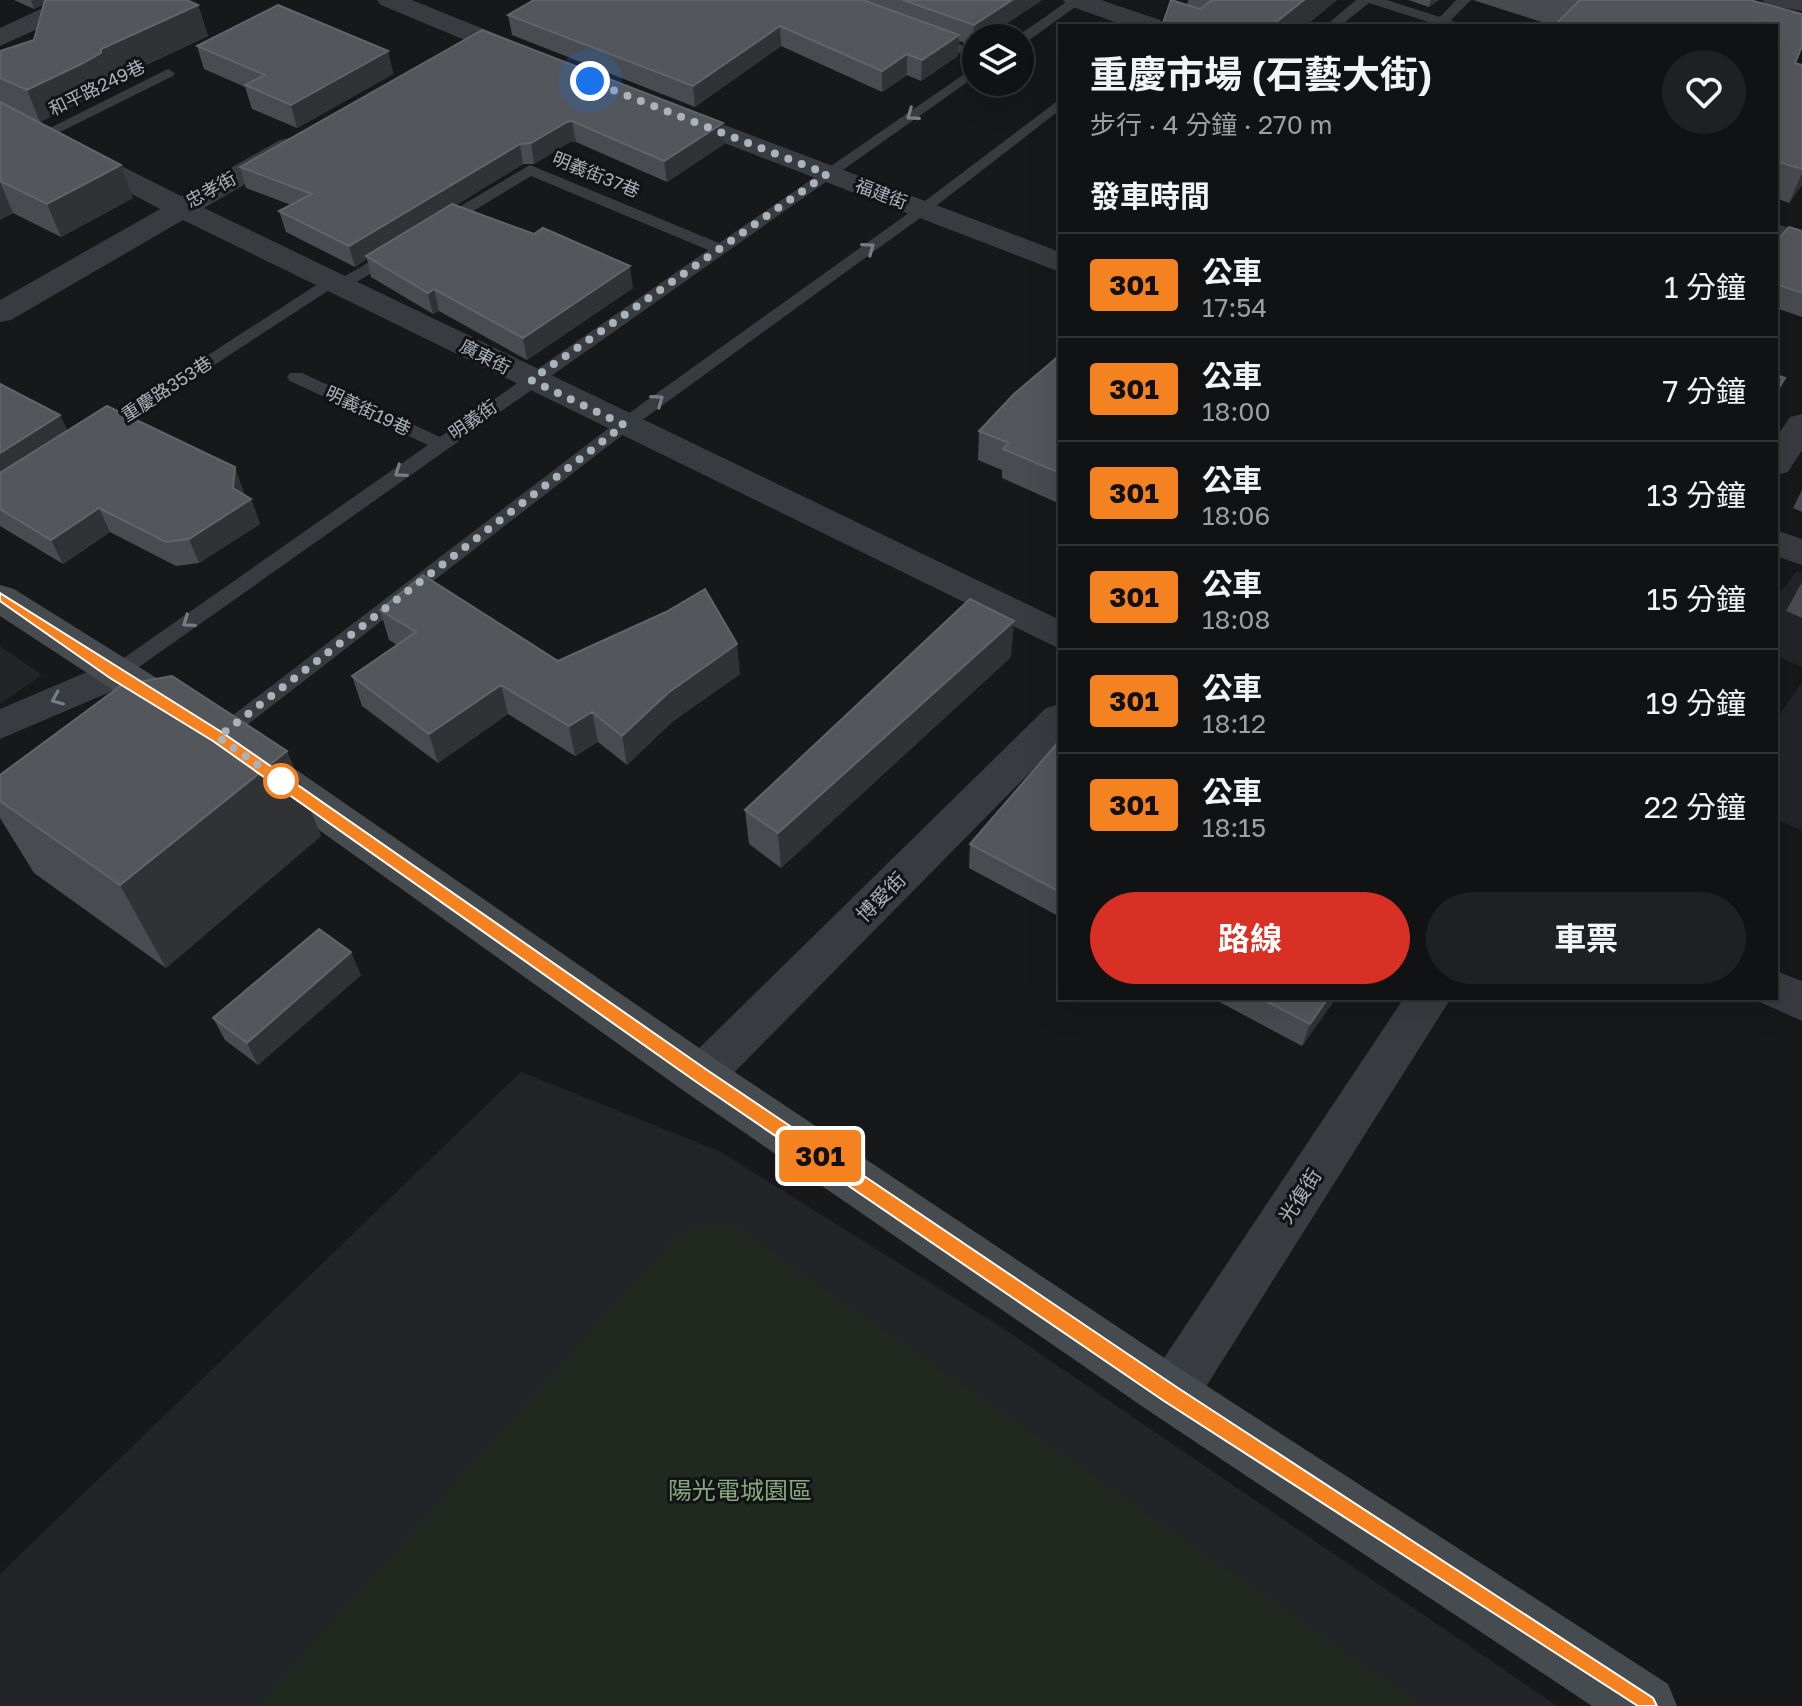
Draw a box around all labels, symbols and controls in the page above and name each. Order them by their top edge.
map controls [962,24,1034,96]
button: layers [962,24,1034,96]
button: heart [1662,50,1746,134]
text: 重慶市場 (石藝大街) [1090,51,1432,96]
street label: 和平路249巷 [45,54,148,120]
your location [570,61,610,101]
one-way arrow [906,105,920,120]
text: 步行 · 4 分鐘 · 270 m [1090,109,1332,140]
street label: 明義街37巷 [550,147,643,202]
street label: 忠孝街 [182,166,239,212]
street label: 福建街 [852,173,911,213]
text: 發車時間 [1090,178,1210,214]
one-way arrow [860,243,875,258]
text: 公車 [1202,254,1262,290]
text: 301 [1109,268,1159,301]
text: 1 分鐘 [1664,269,1746,305]
text: 17:54 [1202,292,1267,323]
street label: 廣東街 [456,334,515,378]
street label: 重慶路353巷 [117,351,216,426]
text: 公車 [1202,358,1262,394]
text: 301 [1109,372,1159,405]
text: 7 分鐘 [1663,373,1746,409]
street label: 明義街19巷 [322,381,415,439]
street label: 明義街 [444,395,501,444]
one-way arrow [650,396,664,410]
text: 18:00 [1202,396,1271,427]
one-way arrow [395,462,409,477]
text: 公車 [1202,462,1262,498]
text: 301 [1109,476,1159,509]
text: 13 分鐘 [1646,477,1746,513]
text: 18:06 [1202,500,1270,531]
text: 公車 [1202,566,1262,602]
text: 301 [1109,580,1159,613]
text: 15 分鐘 [1647,581,1746,617]
text: 18:08 [1202,604,1270,635]
one-way arrow [182,612,197,627]
text: 公車 [1202,670,1262,706]
text: 301 [1109,684,1159,717]
text: 19 分鐘 [1646,685,1746,721]
one-way arrow [51,689,65,705]
text: 18:12 [1202,708,1266,739]
unlabelled marker [264,764,298,798]
text: 公車 [1202,774,1262,810]
text: 301 [1109,788,1159,821]
text: 22 分鐘 [1644,789,1746,825]
text: 18:15 [1202,812,1266,843]
street label: 博愛街 [851,867,910,926]
button: 路線 [1090,892,1410,984]
button: 車票 [1426,892,1746,984]
line badge: 301 [774,1130,866,1182]
text: 301 [795,1139,845,1172]
street label: 光復街 [1273,1164,1326,1227]
park label: 陽光電城園區 [668,1475,812,1504]

